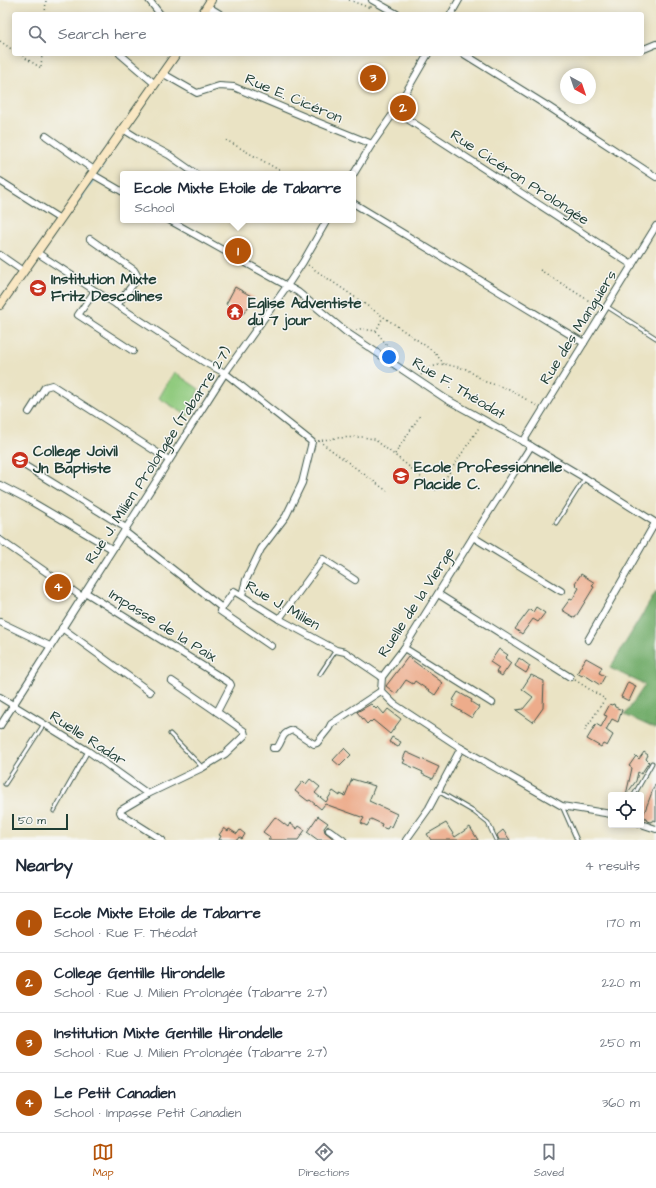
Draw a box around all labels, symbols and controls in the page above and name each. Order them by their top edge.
search box [12,12,644,56]
icon: search [26,23,48,45]
text: Search here [58,24,147,45]
pin: 3 [360,63,386,93]
street label: Rue E. Cicéron [242,68,346,129]
north arrow [560,68,596,104]
pin: 2 [390,93,416,123]
street label: Rue Cicéron Prolongée [446,125,593,231]
popup [120,171,356,223]
text: Ecole Mixte Etoile de Tabarre [135,178,341,199]
text: School [135,199,174,217]
pin: 1 [225,236,251,266]
street label: Rue des Manguiers [535,266,623,389]
place label: Institution Mixte Fritz Descolines [51,269,163,307]
school or university icon: Institution Mixte Fritz Descolines [28,278,48,298]
place label: Eglise Adventiste du 7 jour [247,293,362,331]
temple icon: Eglise Adventiste du 7 jour [225,302,245,322]
street label: Rue J. Milien Prolongée (Tabarre 27) [80,343,238,569]
your location [379,347,399,367]
street label: Rue F. Théodat [408,352,509,425]
place label: College Joivil Jn Baptiste [32,441,118,479]
school or university icon: College Joivil Jn Baptiste [10,450,30,470]
place label: Ecole Professionnelle Placide C. [414,457,562,495]
school or university icon: Ecole Professionnelle Placide C. [391,466,411,486]
street label: Ruelle de la Vierge [373,543,461,662]
pin: 4 [45,572,71,602]
street label: Rue J. Milien [241,575,325,636]
street label: Impasse de la Paix [105,584,221,668]
street label: Ruelle Radar [45,706,130,771]
map controls [608,792,644,828]
button: locate [608,792,644,828]
scale bar [12,812,68,831]
text: 50 m [18,813,46,828]
text: Nearby [16,854,73,878]
text: 4 results [585,857,640,875]
text: Ecole Mixte Etoile de Tabarre [54,903,261,924]
text: 1 [28,914,30,932]
text: 170 m [607,914,640,932]
text: School · Rue F. Théodat [54,924,197,942]
text: College Gentille Hirondelle [54,963,225,984]
text: 2 [25,974,33,992]
text: 220 m [602,974,640,992]
text: School · Rue J. Milien Prolongée (Tabarre 27) [54,984,327,1002]
text: Institution Mixte Gentille Hirondelle [54,1023,283,1044]
text: 3 [26,1034,32,1052]
text: 250 m [600,1034,640,1052]
text: School · Rue J. Milien Prolongée (Tabarre 27) [54,1044,327,1062]
text: Le Petit Canadien [54,1083,176,1104]
text: 4 [25,1094,33,1112]
text: 360 m [602,1094,640,1112]
text: School · Impasse Petit Canadien [54,1104,241,1122]
tab: Map [92,1141,114,1180]
tab: Directions [298,1141,350,1180]
tab: Saved [534,1141,564,1180]

